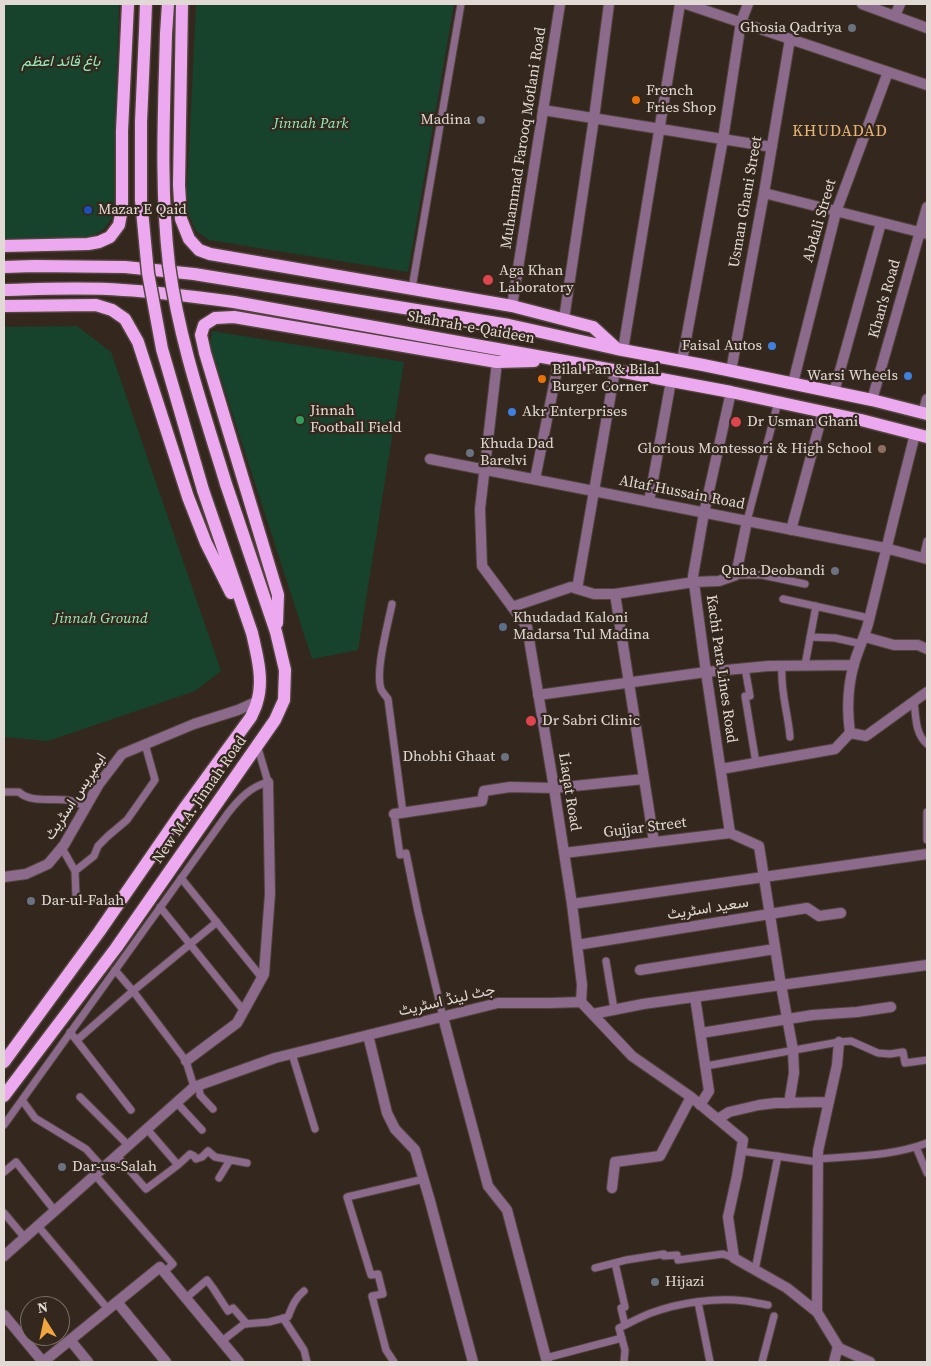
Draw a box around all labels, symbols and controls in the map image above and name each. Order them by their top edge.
place label: Ghosia Qadriya [740,19,842,37]
marker: Ghosia Qadriya [846,22,858,34]
street label: Muhammad Farooq Motlani Road [498,26,550,250]
park label: باغ قائد اعظم [22,53,100,71]
place label: French Fries Shop [646,82,716,117]
marker: French Fries Shop [630,94,642,106]
place label: Madina [420,111,471,129]
marker: Madina [475,114,487,126]
park label: Jinnah Park [274,115,348,133]
district label: KHUDADAD [791,122,889,142]
street label: Usman Ghani Street [726,135,766,269]
street label: Abdali Street [800,177,840,265]
place label: Mazar E Qaid [98,201,187,219]
marker: Mazar E Qaid [82,204,94,216]
street label: Khan's Road [865,257,905,341]
place label: Aga Khan Laboratory [499,262,574,297]
marker: Aga Khan Laboratory [481,273,495,287]
street label: Shahrah-e-Qaideen [406,308,536,348]
place label: Faisal Autos [682,337,762,355]
marker: Faisal Autos [766,340,778,352]
place label: Bilal Pan & Bilal Burger Corner [552,361,659,396]
place label: Warsi Wheels [807,367,898,385]
marker: Warsi Wheels [902,370,914,382]
marker: Bilal Pan & Bilal Burger Corner [536,373,548,385]
place label: Jinnah Football Field [310,402,401,437]
place label: Akr Enterprises [522,403,627,421]
marker: Akr Enterprises [506,406,518,418]
place label: Dr Usman Ghani [747,413,858,431]
marker: Jinnah Football Field [294,414,306,426]
marker: Dr Usman Ghani [729,415,743,429]
place label: Khuda Dad Barelvi [480,435,554,470]
place label: Glorious Montessori & High School [637,440,872,458]
marker: Glorious Montessori & High School [876,443,888,455]
marker: Khuda Dad Barelvi [464,447,476,459]
street label: Altaf Hussain Road [618,472,746,514]
place label: Quba Deobandi [721,562,825,580]
marker: Quba Deobandi [829,565,841,577]
street label: Kachi Para Lines Road [702,594,740,744]
place label: Khudadad Kaloni Madarsa Tul Madina [513,609,650,644]
park label: Jinnah Ground [54,610,148,628]
marker: Khudadad Kaloni Madarsa Tul Madina [497,621,509,633]
place label: Dr Sabri Clinic [542,712,640,730]
marker: Dr Sabri Clinic [524,714,538,728]
street label: New M.A. Jinnah Road [149,733,251,867]
place label: Dhobhi Ghaat [403,748,495,766]
street label: ایمپریس اسٹریٹ [41,750,111,844]
marker: Dhobhi Ghaat [499,751,511,763]
street label: Liaqat Road [554,751,584,833]
street label: Gujjar Street [603,814,687,842]
place label: Dar-ul-Falah [41,892,124,910]
street label: سعید اسٹریٹ [666,894,750,924]
marker: Dar-ul-Falah [25,895,37,907]
street label: جٹ لینڈ اسٹریٹ [397,981,497,1021]
place label: Dar-us-Salah [72,1158,157,1176]
marker: Dar-us-Salah [56,1161,68,1173]
place label: Hijazi [665,1273,704,1291]
marker: Hijazi [649,1276,661,1288]
north arrow [20,1296,70,1346]
text: N [36,1296,49,1318]

